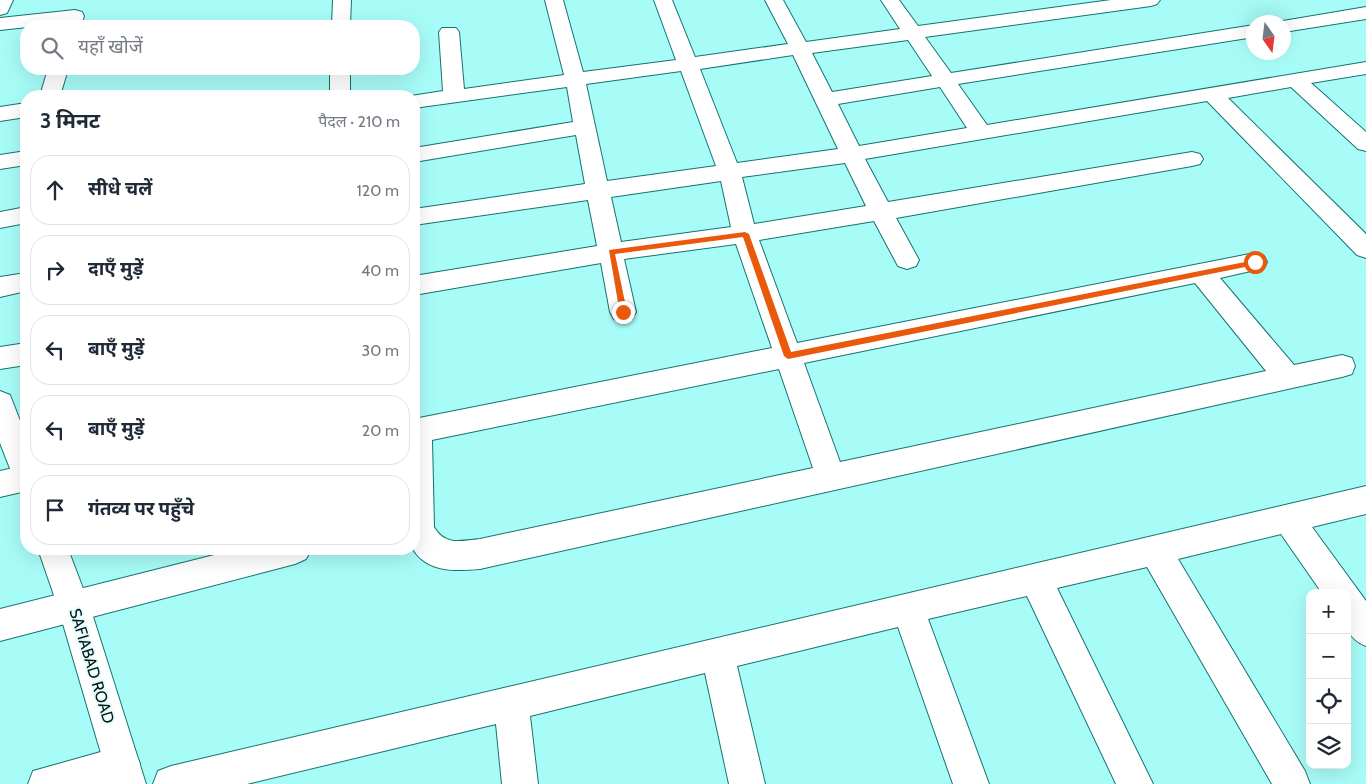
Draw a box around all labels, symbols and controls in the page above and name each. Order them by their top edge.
north arrow [1246,15,1291,60]
search box [20,20,420,75]
icon: search [38,34,66,62]
text: यहाँ खोजें [78,35,143,58]
text: 3 मिनट [40,108,100,133]
text: पैदल · 210 m [318,112,400,131]
icon: ahead [41,176,69,204]
text: सीधे चलें [88,177,152,200]
text: 120 m [357,181,399,200]
route start [1244,251,1267,274]
icon: right [41,256,69,284]
text: दाएँ मुड़ें [88,257,143,280]
text: 40 m [361,261,399,280]
route end [612,301,635,324]
icon: left [41,336,69,364]
text: बाएँ मुड़ें [88,337,144,360]
text: 30 m [362,341,399,360]
icon: left [41,416,69,444]
text: बाएँ मुड़ें [88,417,144,440]
text: 20 m [362,421,399,440]
icon: arrive [41,496,69,524]
text: गंतव्य पर पहुँचे [88,497,194,520]
map controls [1306,589,1351,769]
button: + [1306,589,1351,634]
street label: SAFIABAD ROAD [65,606,119,726]
button: − [1306,634,1351,679]
button: locate [1306,679,1351,724]
button: layers [1306,724,1351,769]

